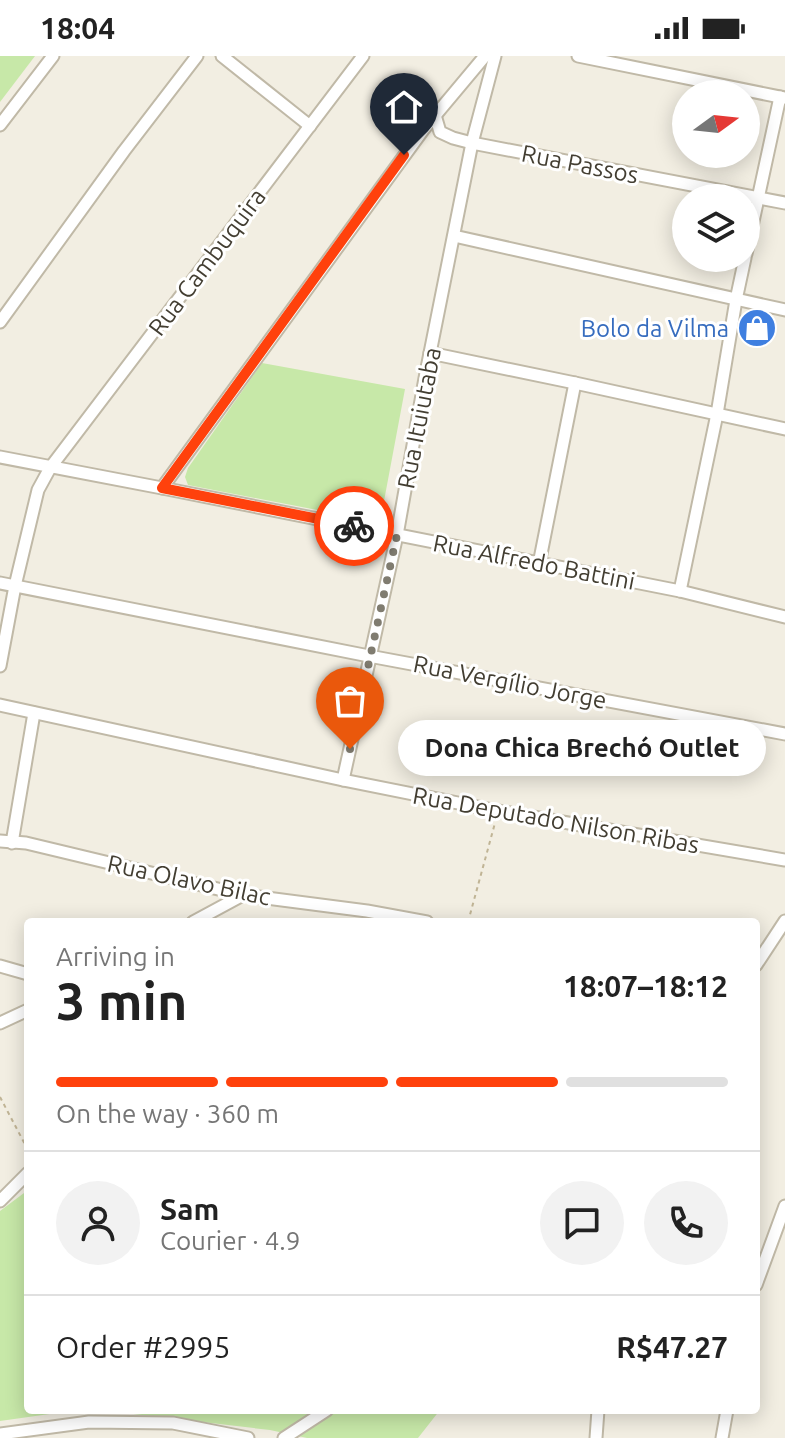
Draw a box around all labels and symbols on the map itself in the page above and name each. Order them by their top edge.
pin [370,73,438,155]
north arrow [672,80,760,168]
street label: Rua Passos [519,139,641,189]
street label: Rua Cambuquira [143,183,271,341]
shop icon: Bolo da Vilma [736,307,778,349]
place label: Bolo da Vilma [581,315,729,342]
street label: Rua Ituiutaba [392,345,446,491]
courier [314,486,394,566]
street label: Rua Alfredo Battini [431,529,637,595]
street label: Rua Vergílio Jorge [411,650,609,714]
pin [316,667,384,749]
callout: Dona Chica Brechó Outlet [398,721,766,777]
street label: Rua Deputado Nilson Ribas [411,782,701,858]
street label: Rua Olavo Bilac [105,850,273,910]

